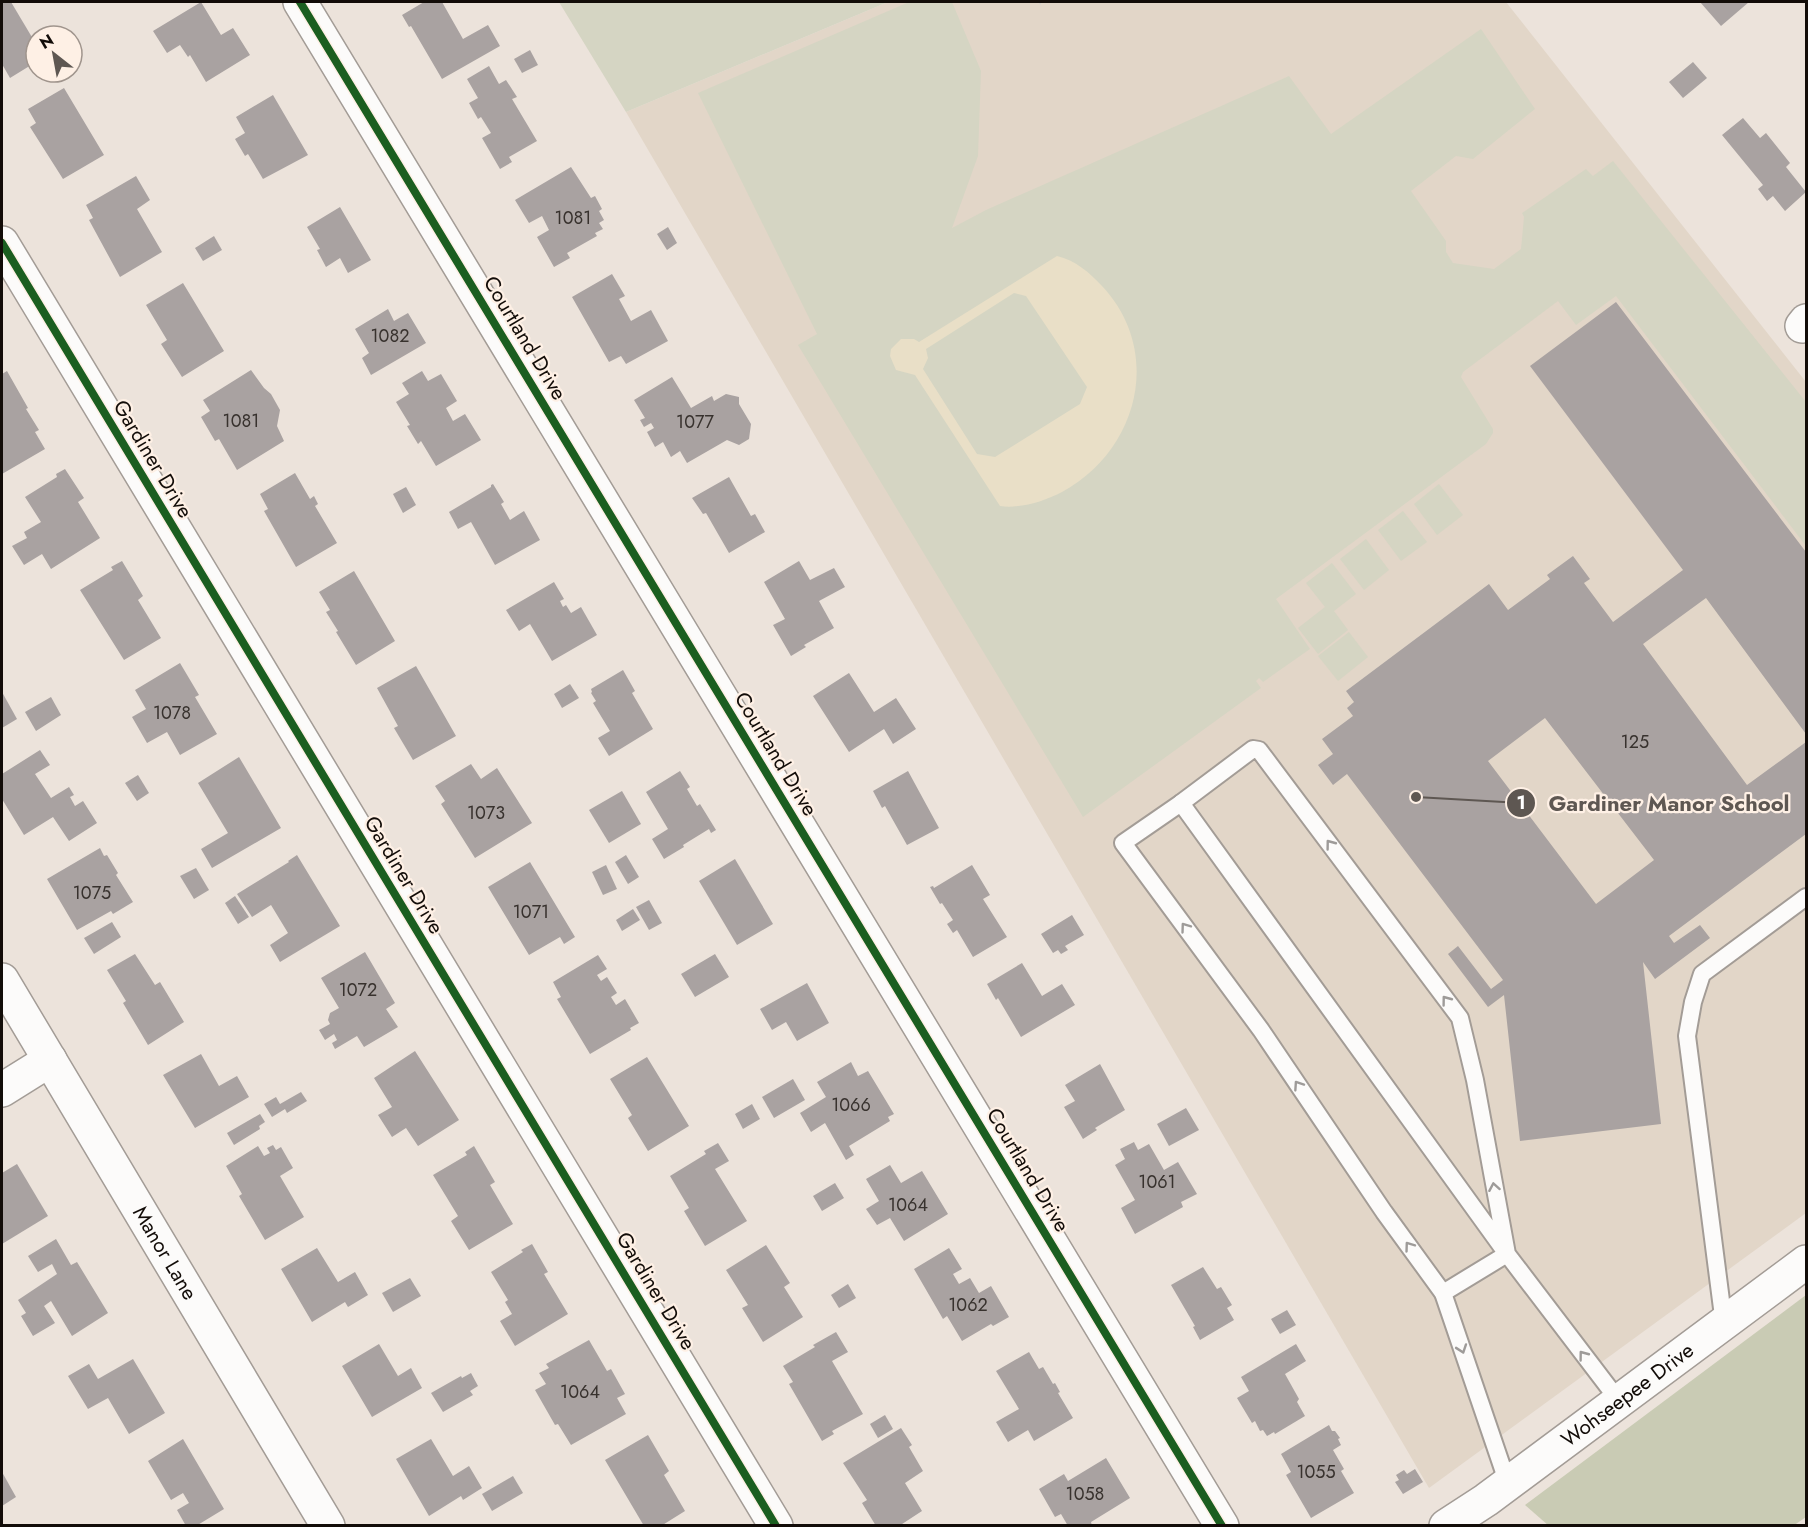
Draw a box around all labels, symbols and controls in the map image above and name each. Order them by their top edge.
north arrow [24,24,84,84]
text: N [35,28,58,55]
house number: 1081 [555,205,591,231]
street label: Courtland Drive [476,270,574,406]
house number: 1082 [371,323,409,349]
street label: Gardiner Drive [106,394,200,524]
house number: 1081 [223,408,259,434]
house number: 1077 [676,409,714,435]
street label: Courtland Drive [727,686,825,822]
house number: 1078 [153,700,191,726]
house number: 125 [1621,729,1649,755]
callout: Gardiner Manor School [1506,783,1802,823]
text: Gardiner Manor School [1548,787,1790,819]
text: 1 [1516,790,1526,816]
house number: 1073 [467,800,505,826]
street label: Gardiner Drive [357,810,451,940]
one-way arrow [1326,839,1337,850]
house number: 1075 [73,880,111,906]
house number: 1071 [513,899,549,925]
one-way arrow [1181,922,1192,933]
house number: 1072 [339,977,377,1003]
one-way arrow [1443,996,1454,1007]
one-way arrow [1294,1081,1305,1092]
house number: 1066 [831,1092,871,1118]
street label: Courtland Drive [979,1102,1077,1238]
house number: 1061 [1138,1169,1176,1195]
one-way arrow [1489,1182,1501,1192]
house number: 1064 [888,1192,928,1218]
street label: Manor Lane [125,1200,205,1306]
street label: Gardiner Drive [609,1226,703,1356]
one-way arrow [1405,1242,1416,1253]
house number: 1062 [948,1292,988,1318]
street label: Wohseepee Drive [1555,1335,1700,1454]
one-way arrow [1455,1343,1467,1354]
one-way arrow [1580,1350,1591,1361]
house number: 1064 [560,1379,600,1405]
house number: 1055 [1296,1459,1336,1485]
house number: 1058 [1066,1481,1104,1507]

